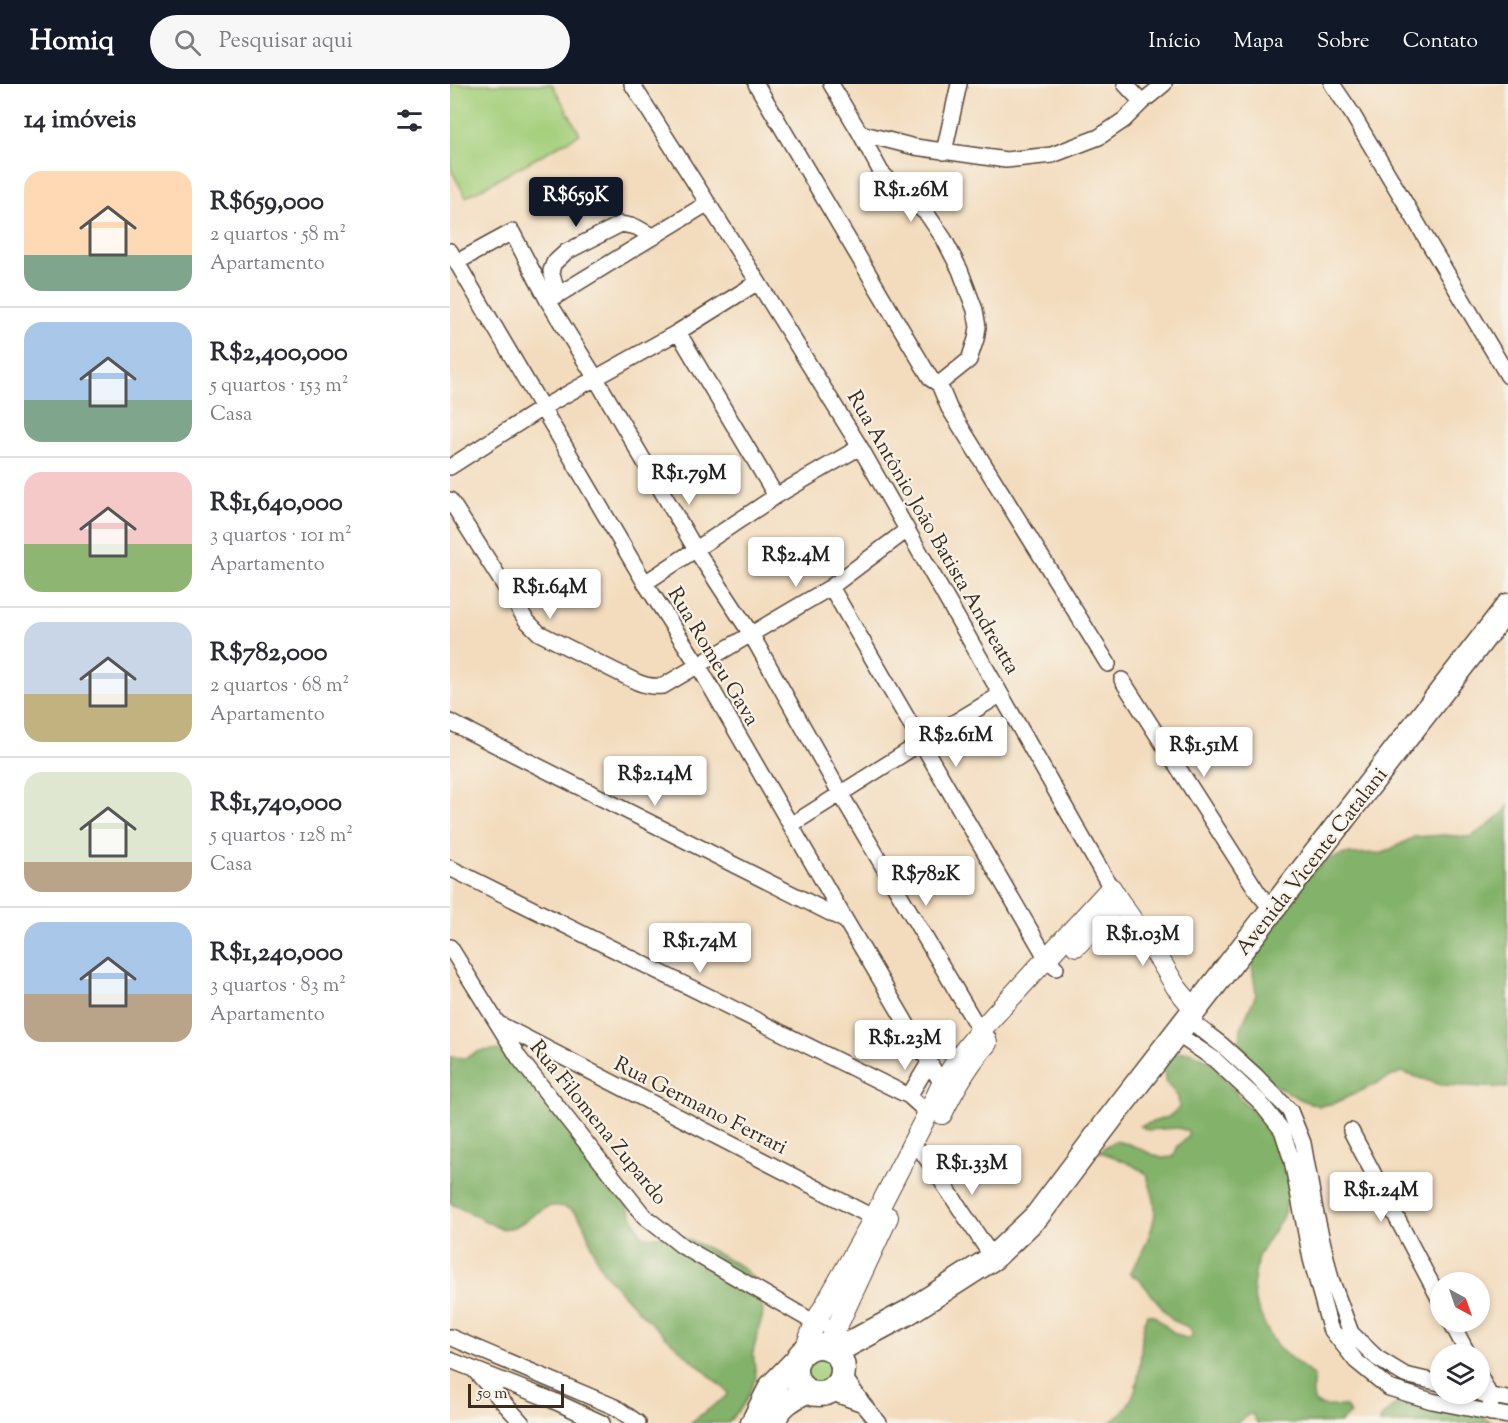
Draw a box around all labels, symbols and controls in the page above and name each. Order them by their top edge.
search box [150,15,570,69]
text: Homiq [30,22,114,62]
icon: search [171,26,204,59]
text: Pesquisar aqui [219,26,353,58]
text: Início [1149,27,1201,57]
text: Mapa [1234,27,1284,57]
text: Sobre [1317,27,1370,57]
text: Contato [1403,27,1478,57]
text: 14 imóveis [24,102,136,139]
icon: filters [393,104,426,137]
pin: R$1.26M [856,172,966,223]
pin: R$659K [527,177,625,228]
text: R$1.26M [874,177,948,206]
text: R$659K [543,182,609,211]
text: R$659,000 [210,184,324,221]
icon: home [72,195,144,267]
text: 2 quartos · 58 m² [210,221,346,250]
text: Apartamento [210,250,325,279]
text: R$2,400,000 [210,335,348,372]
icon: home [72,346,144,418]
text: 5 quartos · 153 m² [210,372,349,401]
street label: Rua Antônio João Batista Andreatta [838,385,1026,681]
text: Casa [210,401,252,430]
pin: R$1.79M [634,455,744,506]
text: R$1.79M [652,460,726,489]
text: R$1,640,000 [210,485,343,522]
icon: home [72,496,144,568]
text: 3 quartos · 101 m² [210,522,352,551]
pin: R$2.4M [747,537,845,588]
text: R$2.4M [762,542,830,571]
text: Apartamento [210,551,325,580]
pin: R$1.64M [495,569,605,620]
text: R$1.64M [513,574,587,603]
street label: Rua Romeu Gava [659,582,766,732]
text: R$782,000 [210,635,327,672]
icon: home [72,646,144,718]
text: 2 quartos · 68 m² [210,672,349,701]
text: Apartamento [210,701,325,730]
pin: R$2.61M [901,717,1011,768]
text: R$2.61M [919,722,993,751]
pin: R$1.51M [1149,727,1259,778]
text: R$1.51M [1170,732,1238,761]
pin: R$2.14M [600,756,710,807]
text: R$2.14M [618,761,692,790]
street label: Avenida Vicente Catalani [1229,762,1396,963]
text: R$1,740,000 [210,785,342,822]
icon: home [72,796,144,868]
text: 5 quartos · 128 m² [210,822,353,851]
text: Casa [210,851,252,880]
pin: R$782K [877,856,975,907]
text: R$782K [892,861,960,890]
pin: R$1.03M [1088,916,1198,967]
text: R$1.03M [1106,921,1180,950]
pin: R$1.74M [645,923,755,974]
text: R$1.74M [663,928,737,957]
text: R$1,240,000 [210,935,343,972]
icon: home [72,946,144,1018]
text: 3 quartos · 83 m² [210,972,346,1001]
text: Apartamento [210,1001,325,1030]
pin: R$1.23M [850,1020,960,1071]
text: R$1.23M [869,1025,941,1054]
street label: Rua Filomena Zupardo [521,1034,673,1212]
street label: Rua Germano Ferrari [608,1050,792,1163]
pin: R$1.33M [917,1145,1027,1196]
text: R$1.33M [936,1150,1008,1179]
pin: R$1.24M [1326,1172,1436,1223]
text: R$1.24M [1344,1177,1418,1206]
north arrow [1430,1272,1490,1332]
map controls [1430,1272,1490,1404]
button: layers [1430,1344,1490,1404]
scale bar [468,1381,564,1408]
text: 50 m [477,1383,508,1406]

